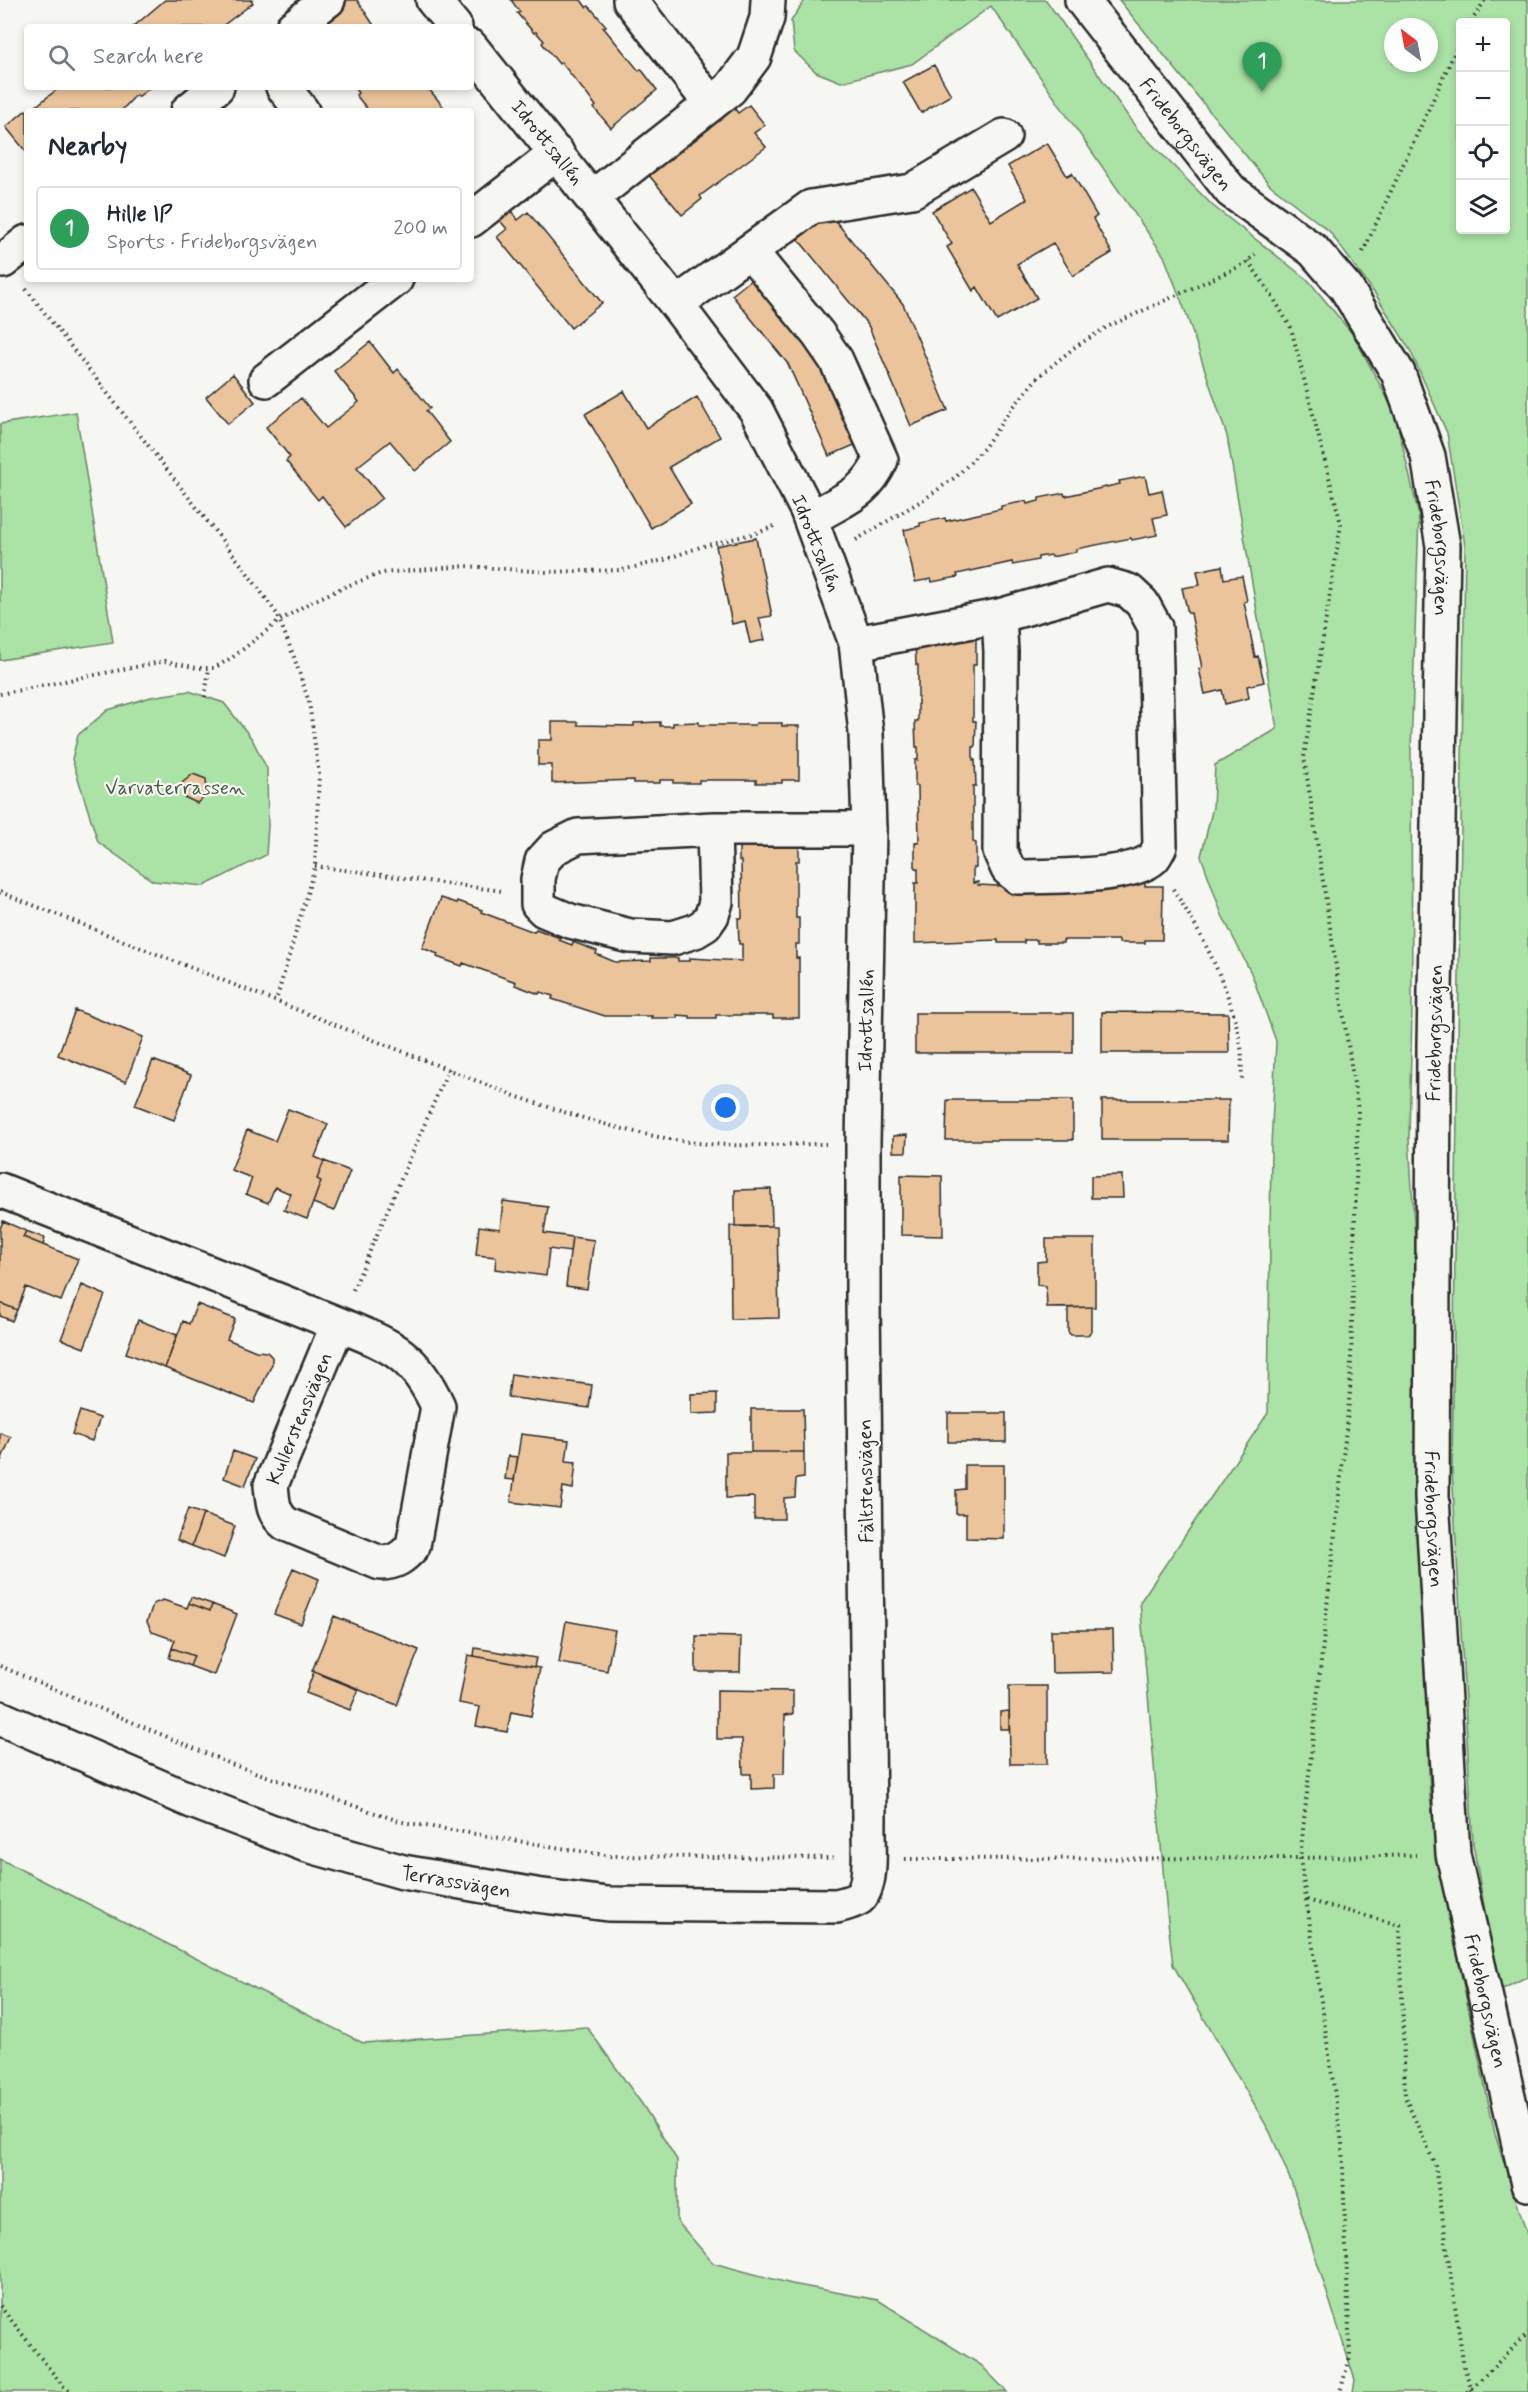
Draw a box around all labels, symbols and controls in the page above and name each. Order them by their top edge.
north arrow [1384,18,1438,72]
map controls [1456,18,1510,234]
button: + [1456,18,1510,72]
search box [24,24,474,90]
icon: search [45,41,78,74]
pin: 1 [1242,42,1282,92]
text: Search here [93,43,204,71]
button: − [1456,72,1510,126]
street label: Frideborgsvägen [1133,73,1238,197]
street label: Idrottsallén [504,95,590,191]
button: locate [1456,126,1510,180]
text: Nearby [48,130,127,164]
button: layers [1456,180,1510,234]
text: Hille IP [107,201,172,229]
text: 1 [65,215,74,242]
text: 200 m [393,215,448,242]
text: Sports · Frideborgsvägen [107,229,318,256]
street label: Frideborgsvägen [1417,478,1455,616]
street label: Idrottsallén [784,491,847,596]
park label: Varvaterrassen [105,775,245,802]
street label: Frideborgsvägen [1421,964,1451,1102]
street label: Idrottsallén [852,969,881,1072]
your location [711,1093,740,1122]
street label: Kullerstensvägen [261,1348,340,1489]
street label: Fältstensvägen [852,1419,881,1543]
street label: Frideborgsvägen [1417,1450,1449,1589]
street label: Terrassvägen [399,1860,513,1905]
street label: Frideborgsvägen [1457,1931,1513,2071]

